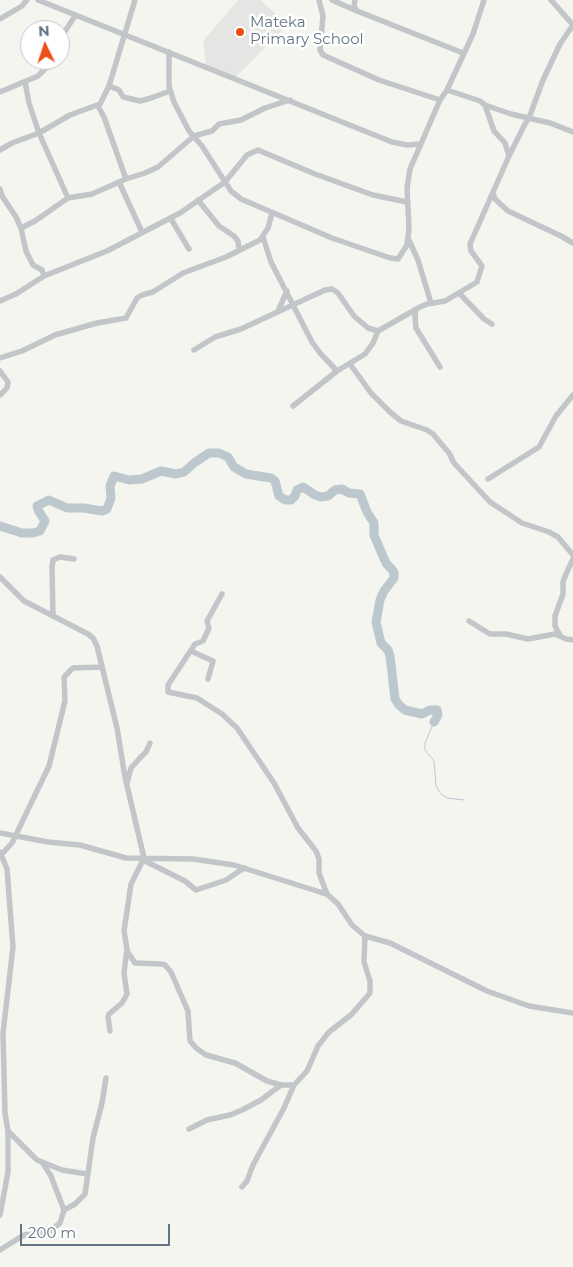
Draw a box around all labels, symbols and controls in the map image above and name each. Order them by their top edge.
place label: Mateka Primary School [250,14,364,49]
north arrow [20,20,70,70]
text: N [38,22,50,40]
marker: Mateka Primary School [234,26,246,38]
scale bar [22,1214,172,1246]
text: 200 m [28,1223,76,1242]

